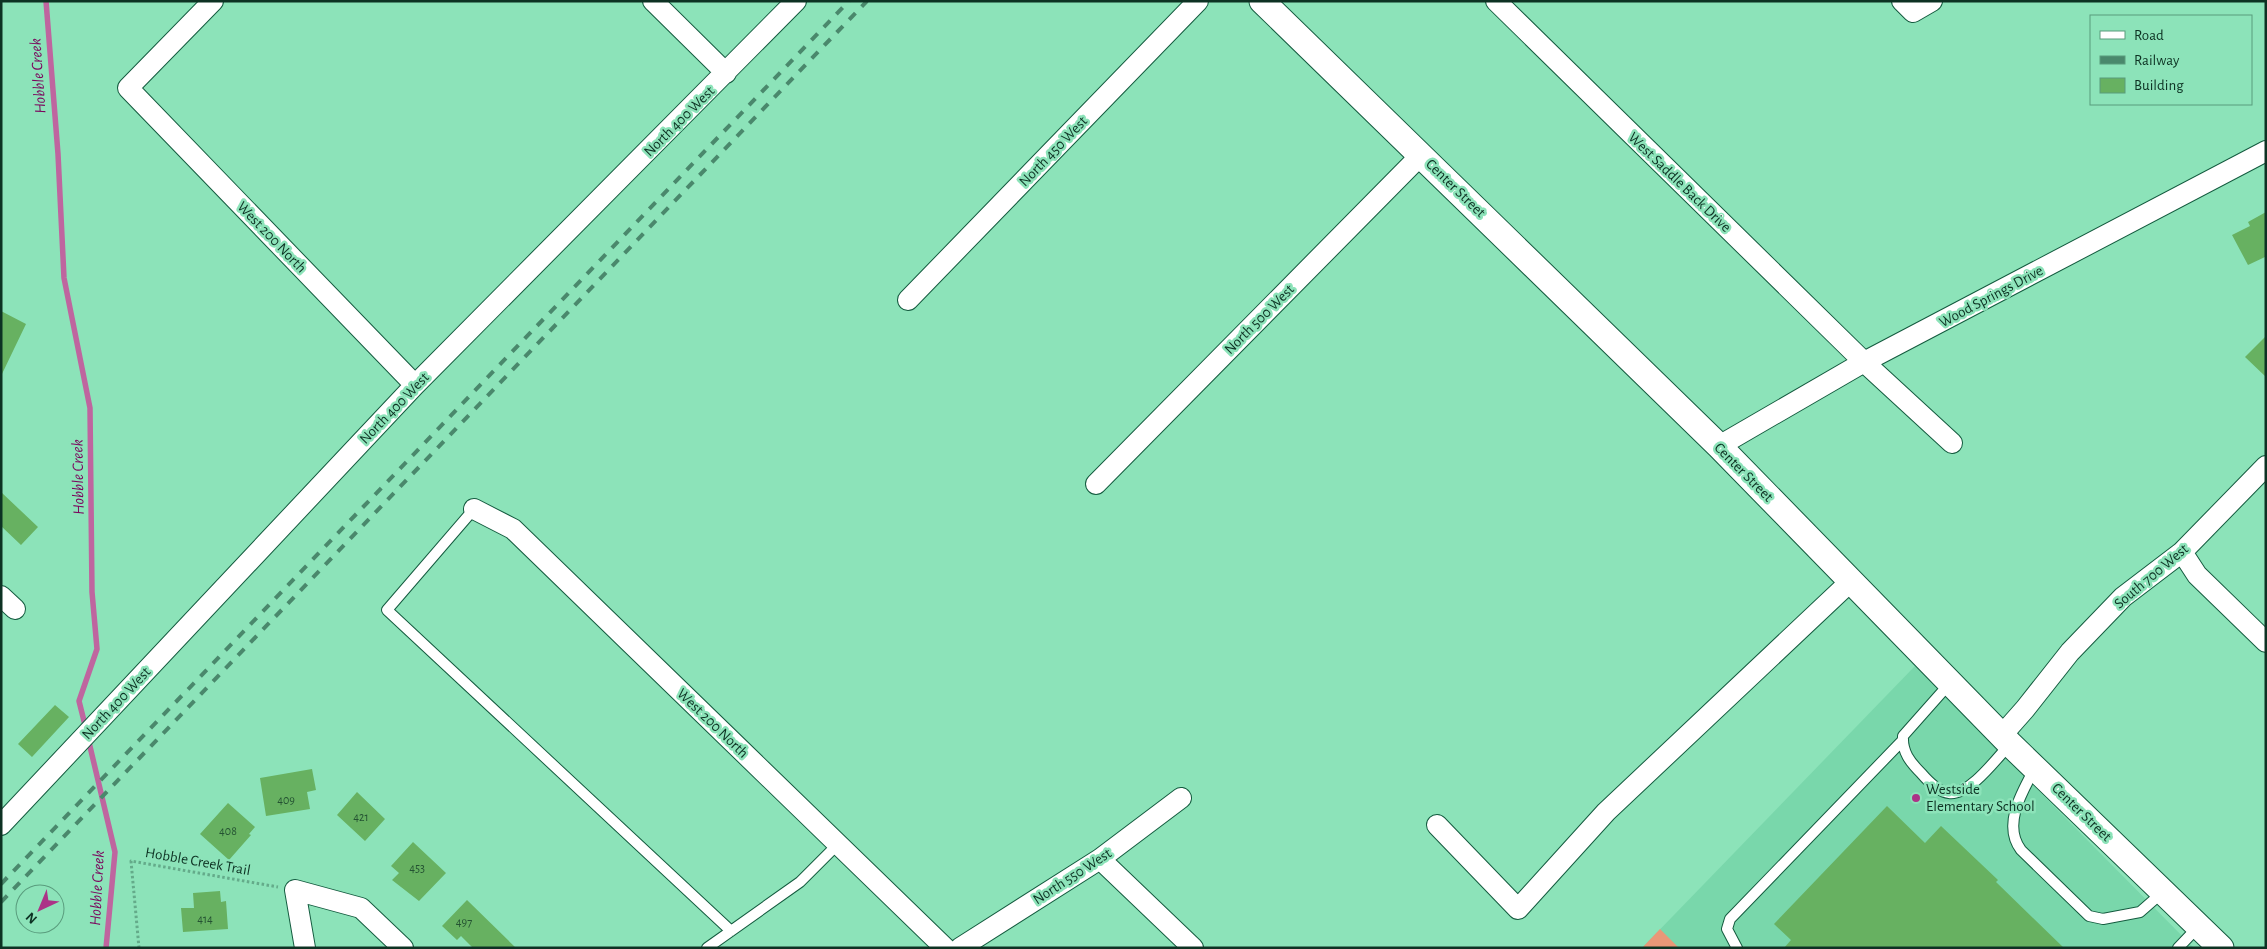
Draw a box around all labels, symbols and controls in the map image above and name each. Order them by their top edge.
legend [2090,15,2252,105]
text: Road [2134,28,2164,43]
water label: Hobble Creek [27,38,49,114]
text: Railway [2134,53,2180,68]
text: Building [2134,78,2184,93]
street label: North 400 West [641,83,718,159]
street label: North 450 West [1016,113,1090,189]
street label: West Saddle Back Drive [1626,130,1734,235]
street label: Center Street [1423,156,1488,220]
street label: West 200 North [234,199,309,276]
street label: Wood Springs Drive [1937,263,2046,330]
street label: North 500 West [1222,282,1297,357]
street label: North 400 West [357,370,432,447]
water label: Hobble Creek [69,439,87,515]
street label: Center Street [1711,440,1776,505]
street label: South 700 West [2111,541,2191,612]
street label: North 400 West [79,664,154,742]
street label: West 200 North [674,686,751,761]
street label: Center Street [2049,780,2114,844]
place label: Westside Elementary School [1926,782,2035,814]
marker: Westside Elementary School [1910,792,1922,804]
house number: 409 [277,794,295,806]
house number: 421 [353,811,369,823]
house number: 408 [219,825,237,837]
street label: Hobble Creek Trail [144,845,252,878]
street label: North 550 West [1030,846,1114,907]
water label: Hobble Creek [87,850,107,926]
house number: 453 [409,862,425,874]
north arrow [15,884,65,934]
text: N [23,909,40,926]
house number: 414 [197,913,213,925]
house number: 497 [456,916,472,928]

